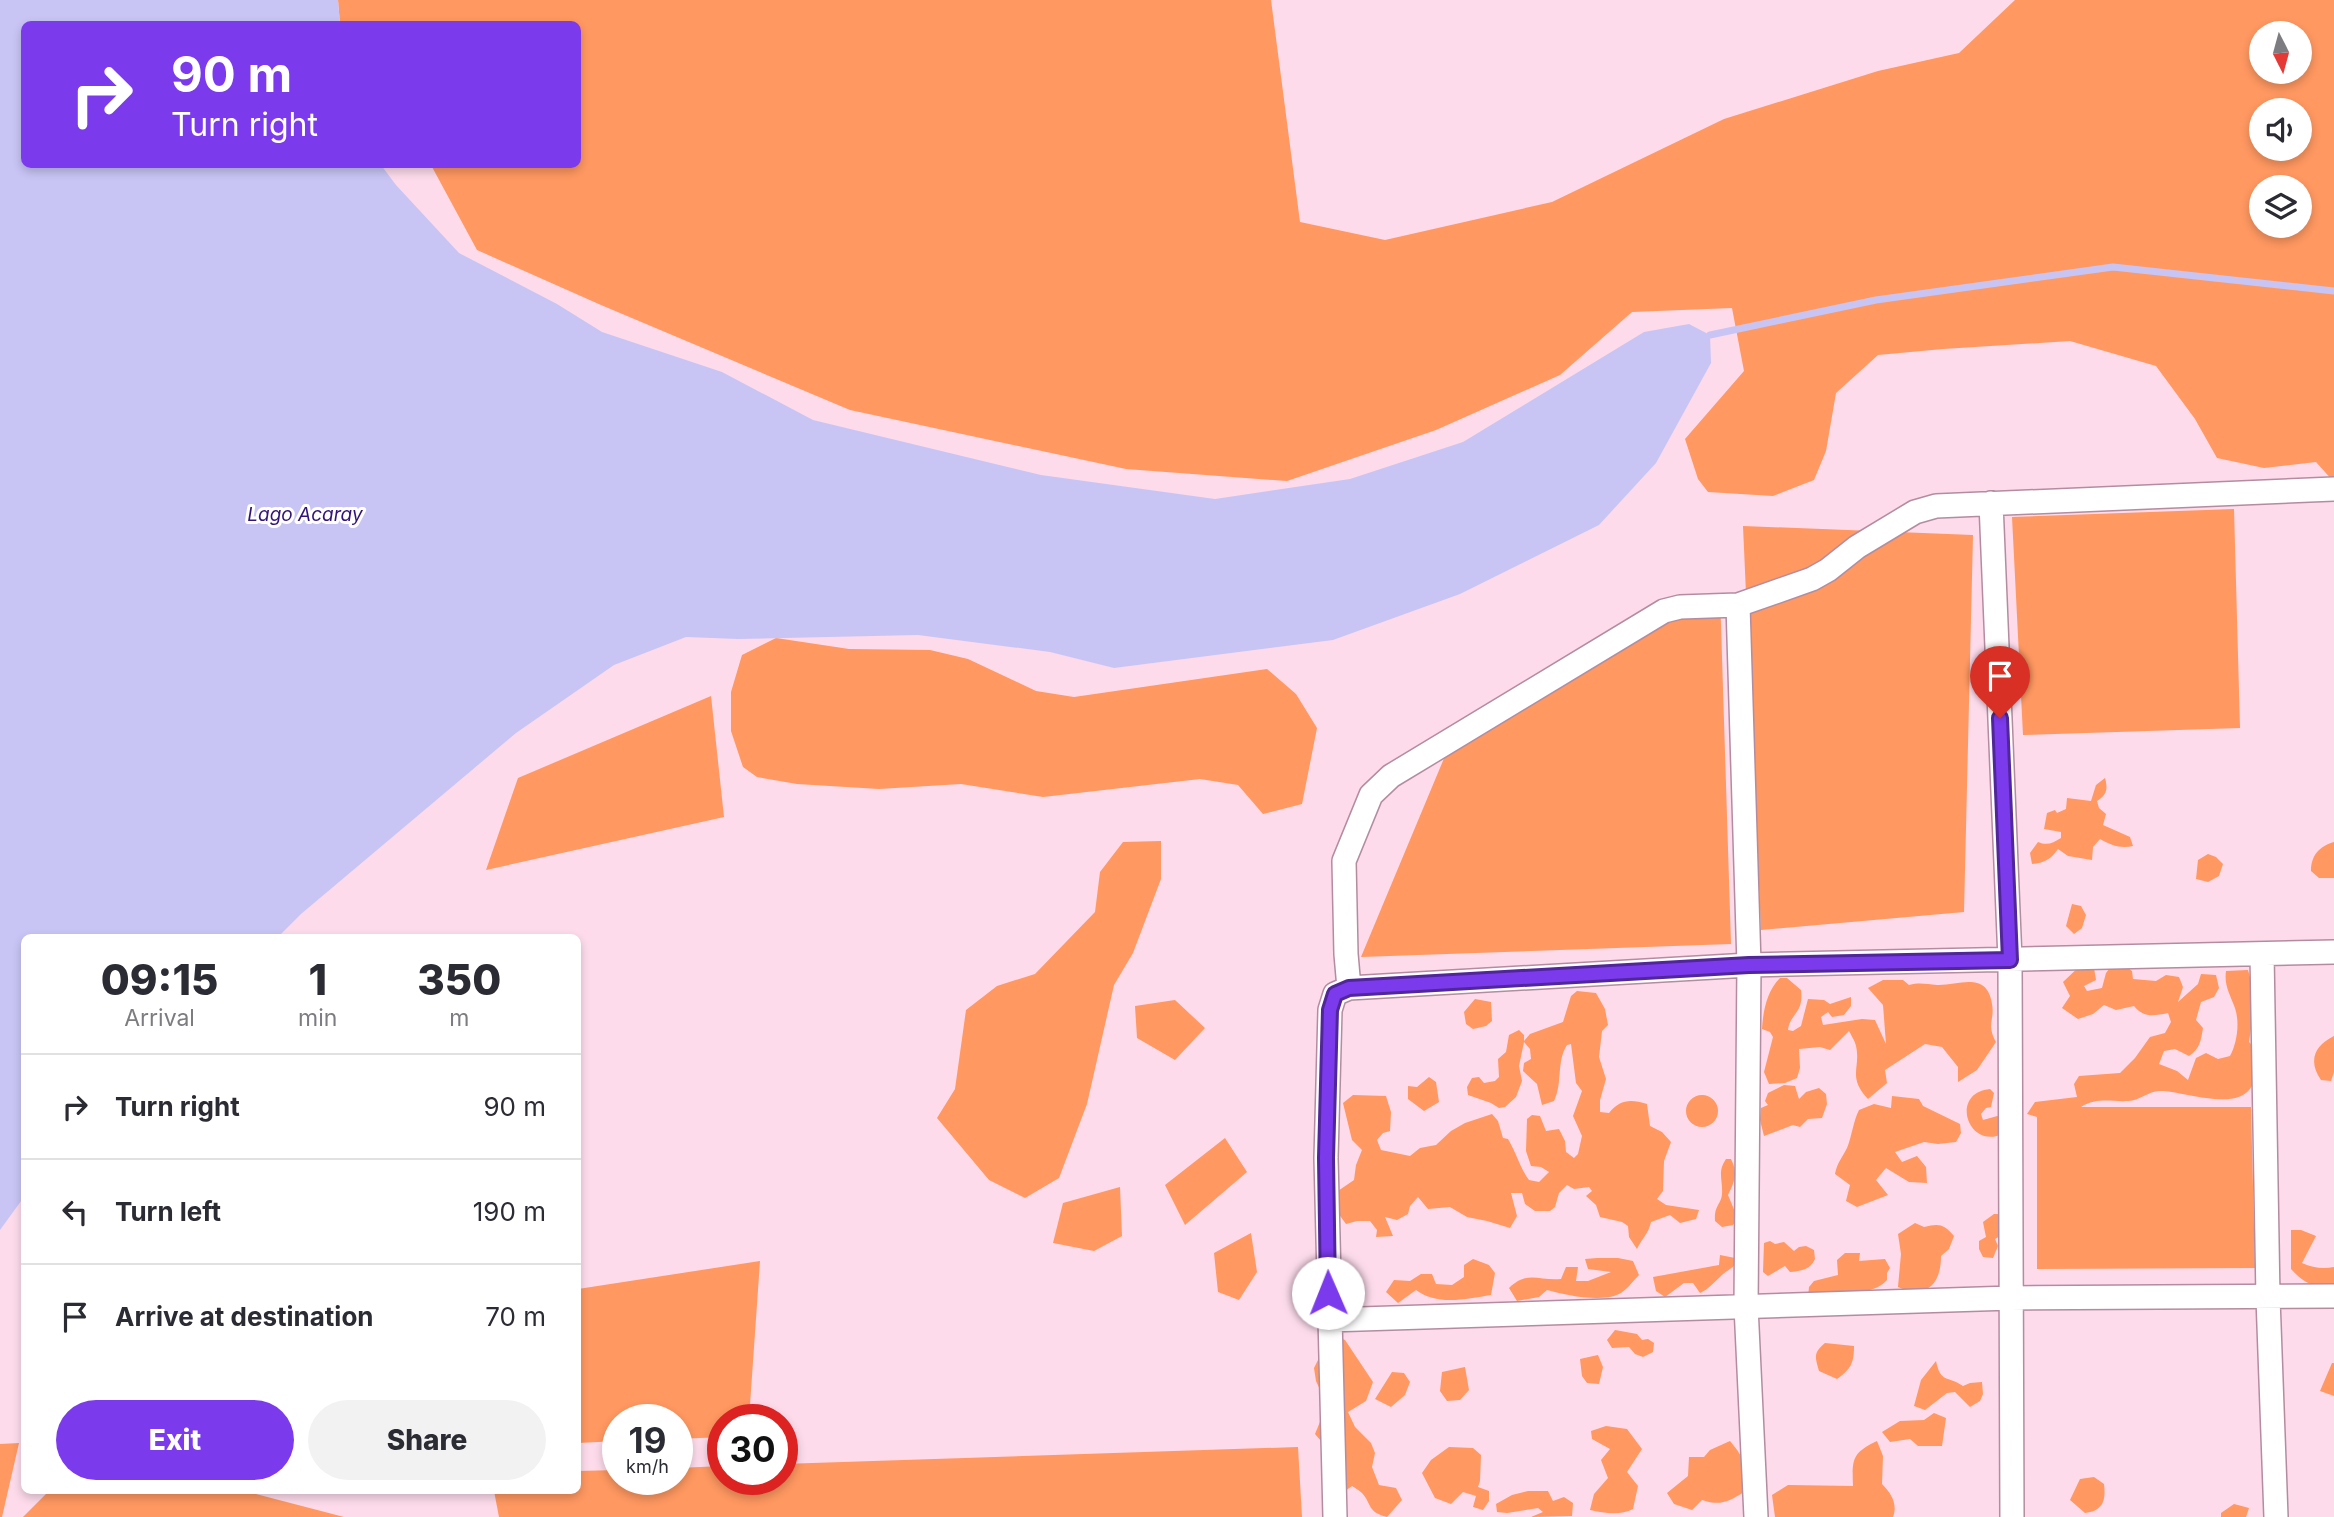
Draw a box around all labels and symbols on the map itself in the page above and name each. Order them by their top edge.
north arrow [2249,21,2312,84]
water label: Lago Acaray [247,503,364,526]
pin [1970,646,2030,718]
position arrow [1291,1256,1365,1330]
speed limit sign: 30 [707,1404,798,1495]

